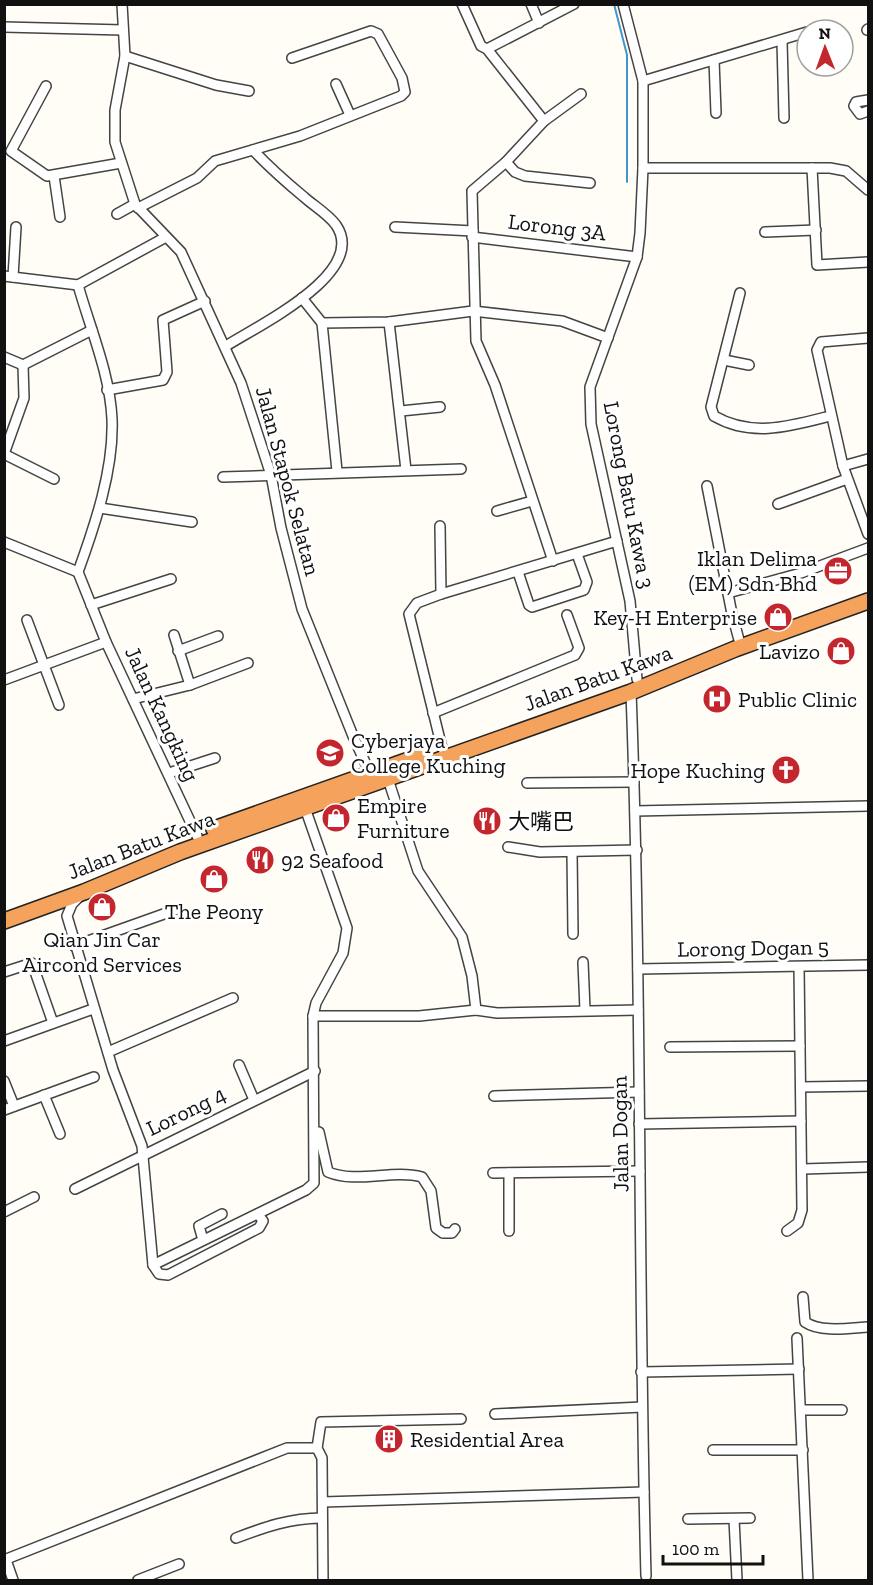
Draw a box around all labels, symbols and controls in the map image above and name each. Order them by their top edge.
north arrow [795,18,855,78]
text: N [818,24,831,43]
street label: Lorong 3A [506,208,608,246]
street label: Jalan Stapok Selatan [250,384,326,579]
street label: Lorong Batu Kawa 3 [598,399,660,591]
place label: Iklan Delima (EM) Sdn Bhd [689,545,817,597]
office icon: Iklan Delima (EM) Sdn Bhd [822,555,854,587]
shop icon: Key-H Enterprise [762,601,794,633]
place label: Key-H Enterprise [593,604,757,631]
shop icon: Lavizo [825,635,857,667]
place label: Lavizo [759,638,820,665]
street label: Jalan Batu Kawa [520,639,676,717]
street label: Jalan Kangking [119,642,205,786]
hospital icon: Public Clinic [701,683,733,715]
place label: Public Clinic [738,686,857,713]
place label: Cyberjaya College Kuching [351,727,506,779]
school or university icon: Cyberjaya College Kuching [314,737,346,769]
church icon: Hope Kuching [770,754,802,786]
place label: Hope Kuching [631,757,765,784]
place label: Empire Furniture [357,792,450,844]
shop icon: Empire Furniture [320,802,352,834]
street label: Jalan Batu Kawa [64,804,219,885]
restaurant icon: 大嘴巴 [471,805,503,837]
place label: 大嘴巴 [508,808,574,835]
restaurant icon: 92 Seafood [244,844,276,876]
place label: 92 Seafood [281,847,383,874]
shop icon: The Peony [198,863,230,895]
shop icon: Qian Jin Car Aircond Services [86,891,118,923]
place label: The Peony [165,898,264,925]
place label: Qian Jin Car Aircond Services [22,926,182,978]
street label: Lorong Dogan 5 [677,933,829,963]
street label: Jalan Dogan [605,1075,635,1192]
street label: Lorong 4 [142,1080,230,1142]
building icon: Residential Area [373,1423,405,1455]
place label: Residential Area [410,1426,564,1453]
scale bar [663,1528,764,1566]
text: 100 m [672,1538,720,1560]

